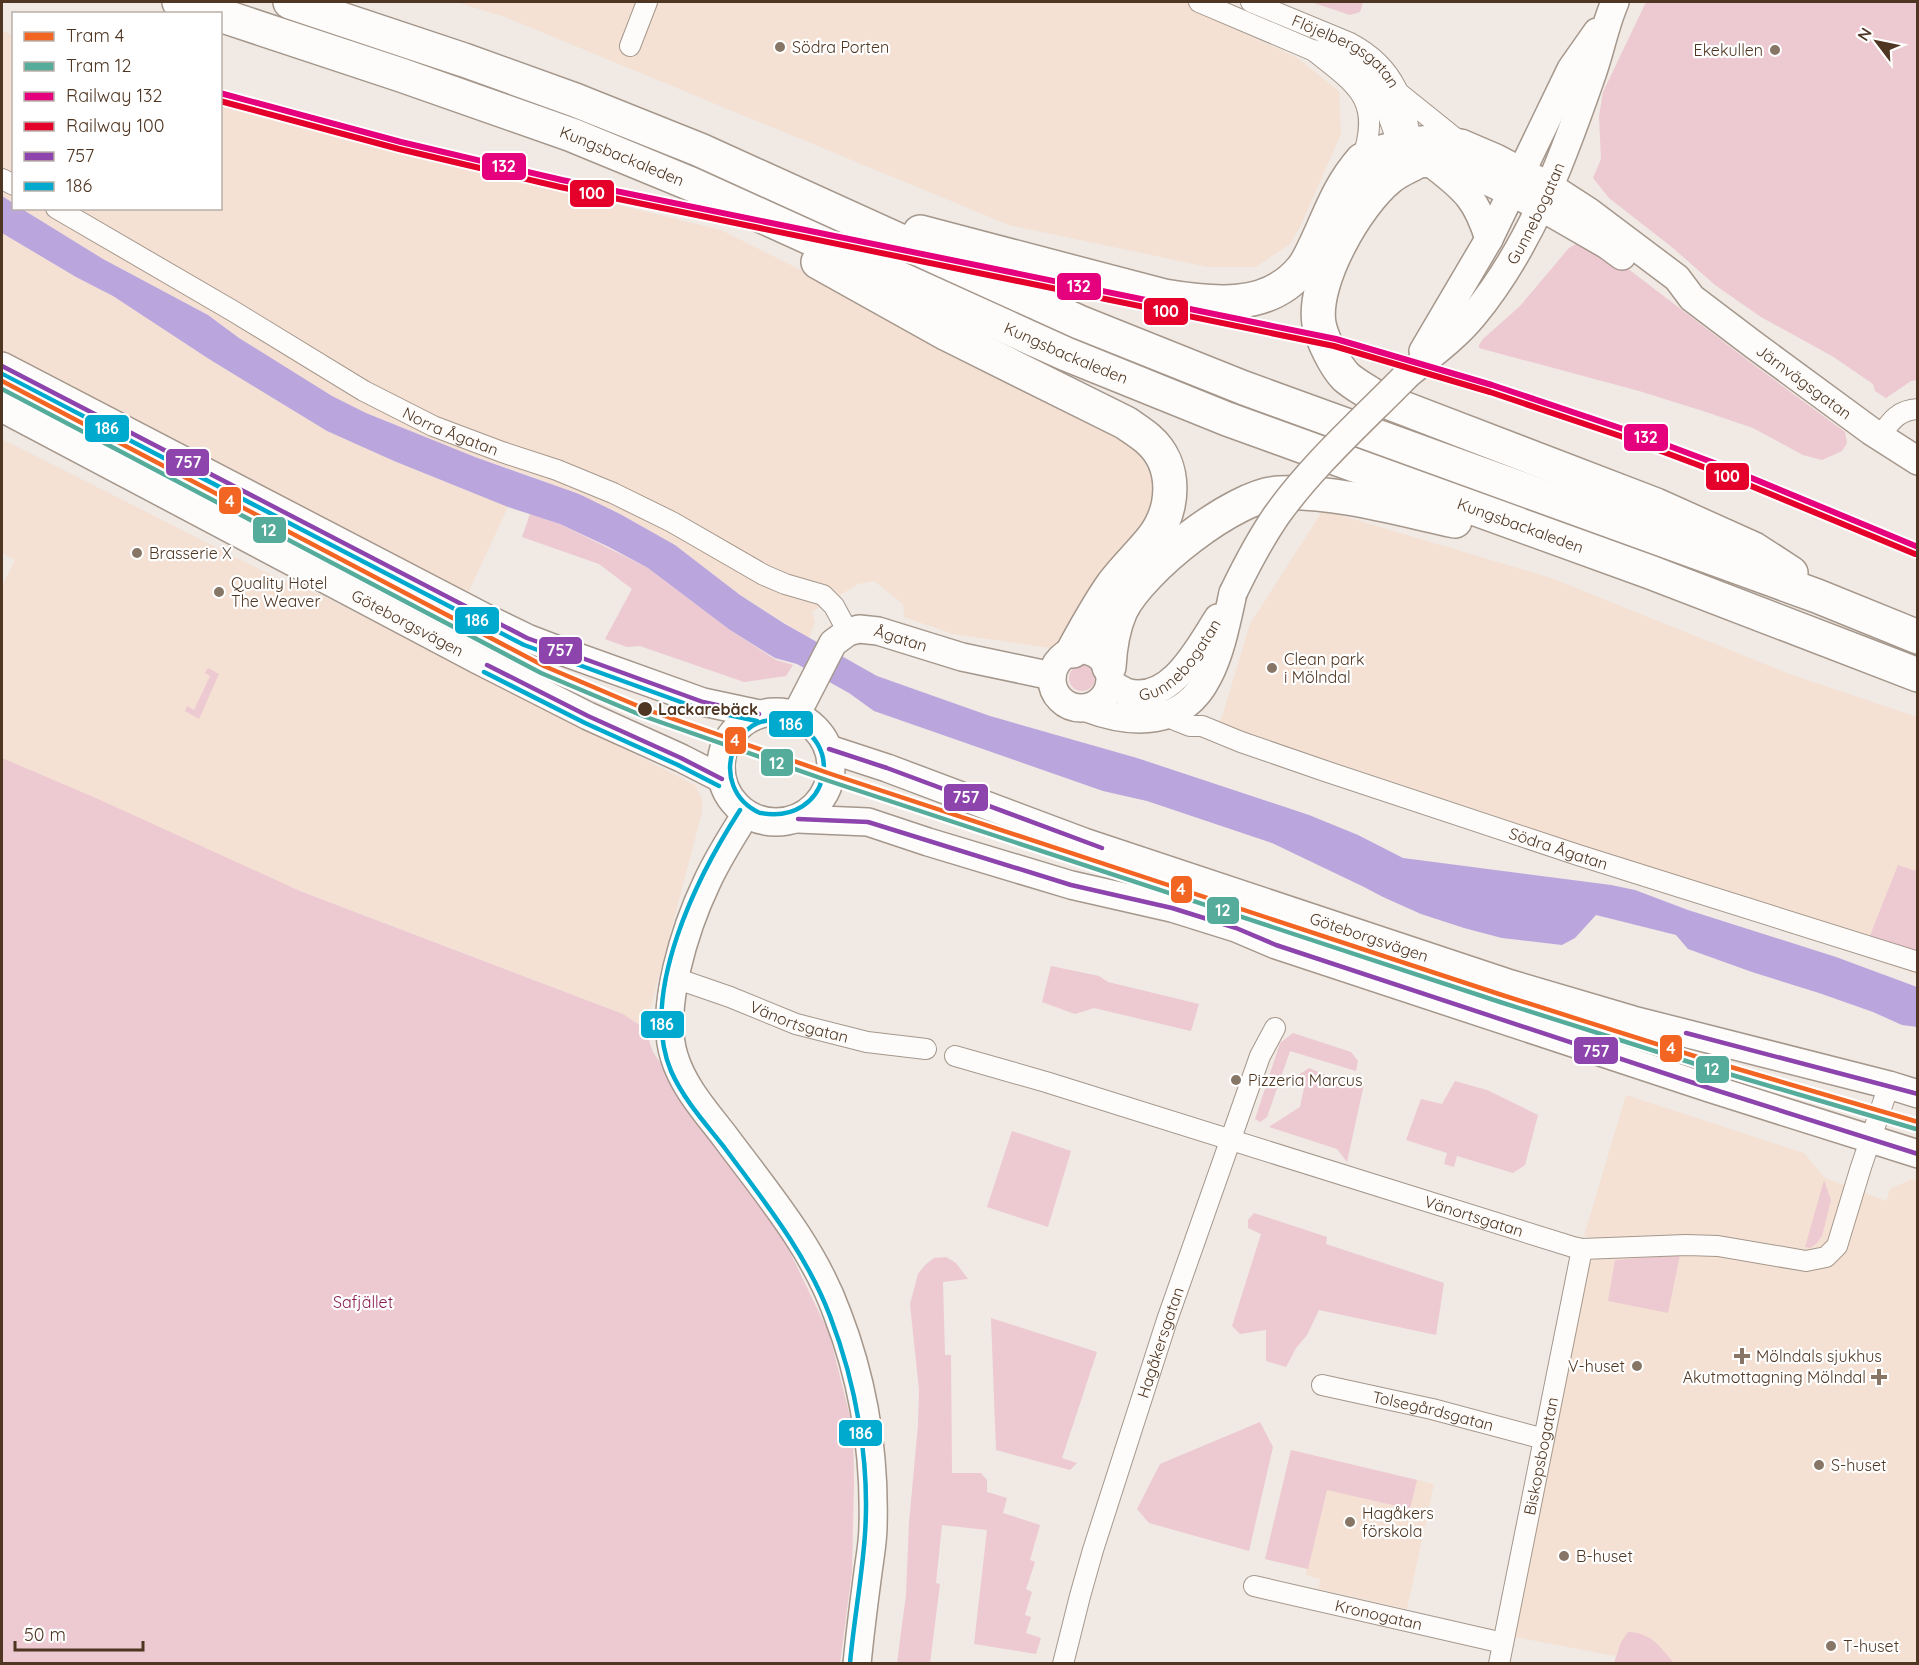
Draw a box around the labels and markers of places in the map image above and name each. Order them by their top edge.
place label: Södra Porten [792,37,889,57]
marker: Södra Porten [773,40,787,54]
place label: Ekekullen [1694,40,1763,60]
marker: Ekekullen [1768,43,1782,57]
place label: Brasserie X [149,543,232,563]
marker: Brasserie X [130,546,144,560]
place label: Quality Hotel The Weaver [231,573,327,611]
marker: Quality Hotel The Weaver [212,585,226,599]
place label: Clean park i Mölndal [1284,649,1365,687]
marker: Clean park i Mölndal [1265,661,1279,675]
place label: Lackarebäck [658,699,758,719]
marker: Lackarebäck [636,700,654,718]
place label: Pizzeria Marcus [1248,1070,1362,1090]
marker: Pizzeria Marcus [1229,1073,1243,1087]
place label: Mölndals sjukhus [1756,1346,1882,1366]
marker: Mölndals sjukhus [1733,1347,1751,1365]
place label: V-huset [1568,1356,1625,1376]
marker: V-huset [1630,1359,1644,1373]
place label: Akutmottagning Mölndal [1683,1367,1866,1387]
marker: Akutmottagning Mölndal [1870,1368,1888,1386]
place label: S-huset [1831,1455,1886,1475]
marker: S-huset [1812,1458,1826,1472]
place label: Hagåkers förskola [1362,1503,1434,1541]
marker: Hagåkers förskola [1343,1515,1357,1529]
place label: B-huset [1576,1546,1633,1566]
marker: B-huset [1557,1549,1571,1563]
place label: T-huset [1843,1636,1899,1656]
marker: T-huset [1824,1639,1838,1653]

